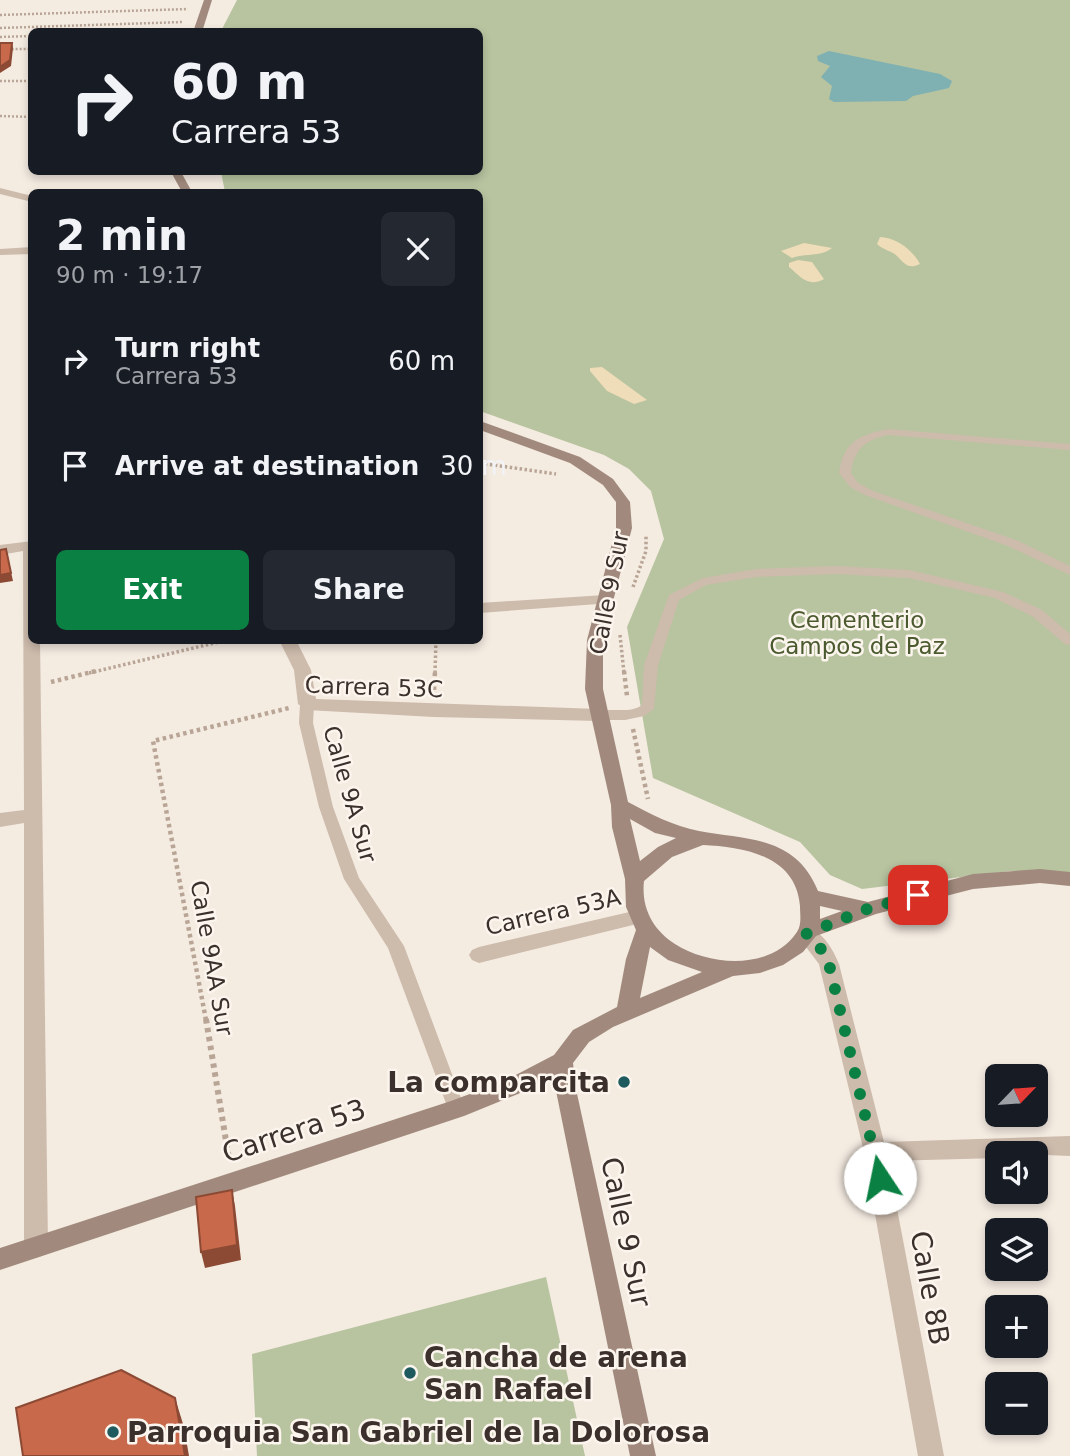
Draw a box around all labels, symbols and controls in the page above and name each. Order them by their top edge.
text: 60 m [171,54,307,111]
icon: right [56,56,147,147]
text: Carrera 53 [171,113,341,151]
text: 2 min [56,211,188,260]
button: close [381,212,455,286]
text: 90 m · 19:17 [56,262,203,288]
text: Turn right [115,333,260,363]
icon: right [56,342,94,380]
text: 60 m [388,346,455,376]
text: Carrera 53 [115,363,237,389]
icon: arrive [56,447,94,485]
text: Arrive at destination [115,451,419,481]
text: 30 m [440,451,507,481]
street label: Calle 9 Sur [584,529,634,657]
button: Exit [56,550,249,630]
button: Share [263,550,455,630]
park label: Cementerio Campos de Paz [769,607,945,659]
street label: Carrera 53C [304,672,444,702]
street label: Calle 9A Sur [318,723,382,866]
pin [888,865,948,925]
icon: arrive [899,876,937,914]
street label: Calle 9AA Sur [186,878,239,1038]
street label: Carrera 53A [483,884,623,940]
north arrow [985,1064,1048,1127]
map controls [985,1064,1048,1435]
place label: La comparcita [387,1066,610,1099]
marker: La comparcita [616,1074,632,1090]
street label: Carrera 53 [218,1092,370,1170]
position arrow [843,1141,917,1215]
button: sound [985,1141,1048,1204]
street label: Calle 9 Sur [594,1154,658,1310]
button: layers [985,1218,1048,1281]
street label: Calle 8B [904,1228,956,1348]
button: + [985,1295,1048,1358]
place label: Cancha de arena San Rafael [424,1341,688,1406]
marker: Cancha de arena San Rafael [402,1365,418,1381]
button: − [985,1372,1048,1435]
place label: Parroquia San Gabriel de la Dolorosa [127,1416,710,1449]
marker: Parroquia San Gabriel de la Dolorosa [105,1424,121,1440]

